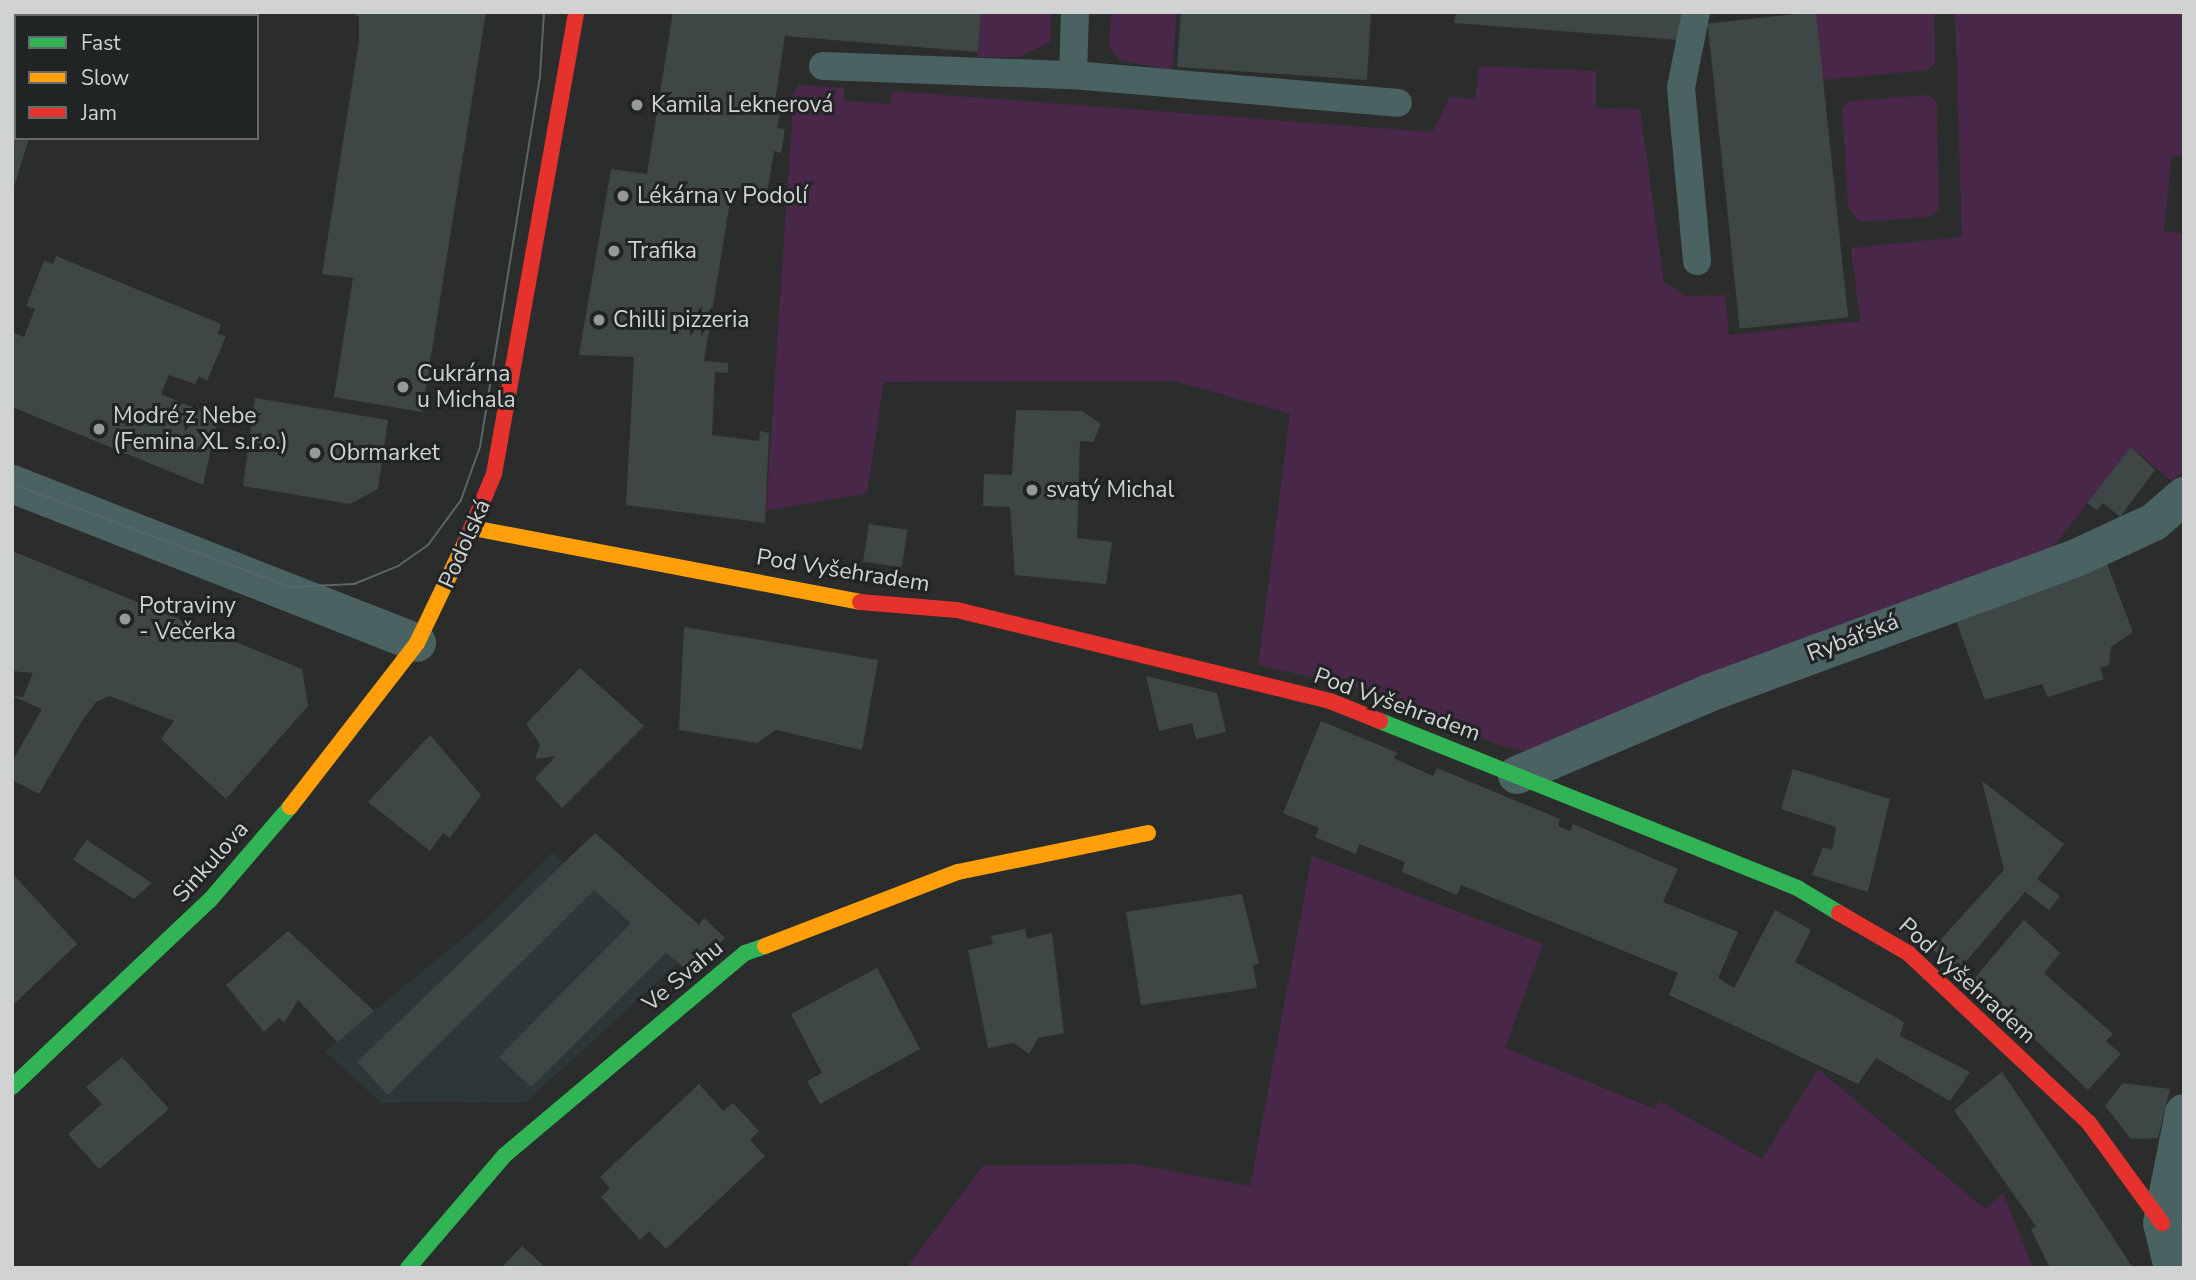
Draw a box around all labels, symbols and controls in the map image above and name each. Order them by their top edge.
legend [14,14,259,140]
text: Fast [81,29,121,57]
text: Slow [81,64,129,92]
place label: Kamila Leknerová [651,91,833,119]
marker: Kamila Leknerová [629,97,645,113]
text: Jam [81,99,117,127]
place label: Lékárna v Podolí [637,182,808,210]
marker: Lékárna v Podolí [615,188,631,204]
place label: Trafika [628,237,697,265]
marker: Trafika [606,243,622,259]
place label: Chilli pizzeria [613,306,750,334]
marker: Chilli pizzeria [591,312,607,328]
place label: Cukrárna u Michala [417,360,516,414]
marker: Cukrárna u Michala [395,379,411,395]
place label: Modré z Nebe (Femina XL s.r.o.) [113,402,288,456]
marker: Modré z Nebe (Femina XL s.r.o.) [91,421,107,437]
place label: Obrmarket [329,439,440,467]
marker: Obrmarket [307,445,323,461]
place label: svatý Michal [1046,476,1174,504]
marker: svatý Michal [1024,482,1040,498]
street label: Podolská [433,495,497,593]
street label: Pod Vyšehradem [754,544,932,598]
place label: Potraviny - Večerka [139,592,236,646]
street label: Rybářská [1803,608,1903,668]
marker: Potraviny - Večerka [117,611,133,627]
street label: Pod Vyšehradem [1310,662,1484,748]
street label: Sinkulova [167,816,255,908]
street label: Pod Vyšehradem [1893,912,2041,1050]
street label: Ve Svahu [637,934,729,1018]

